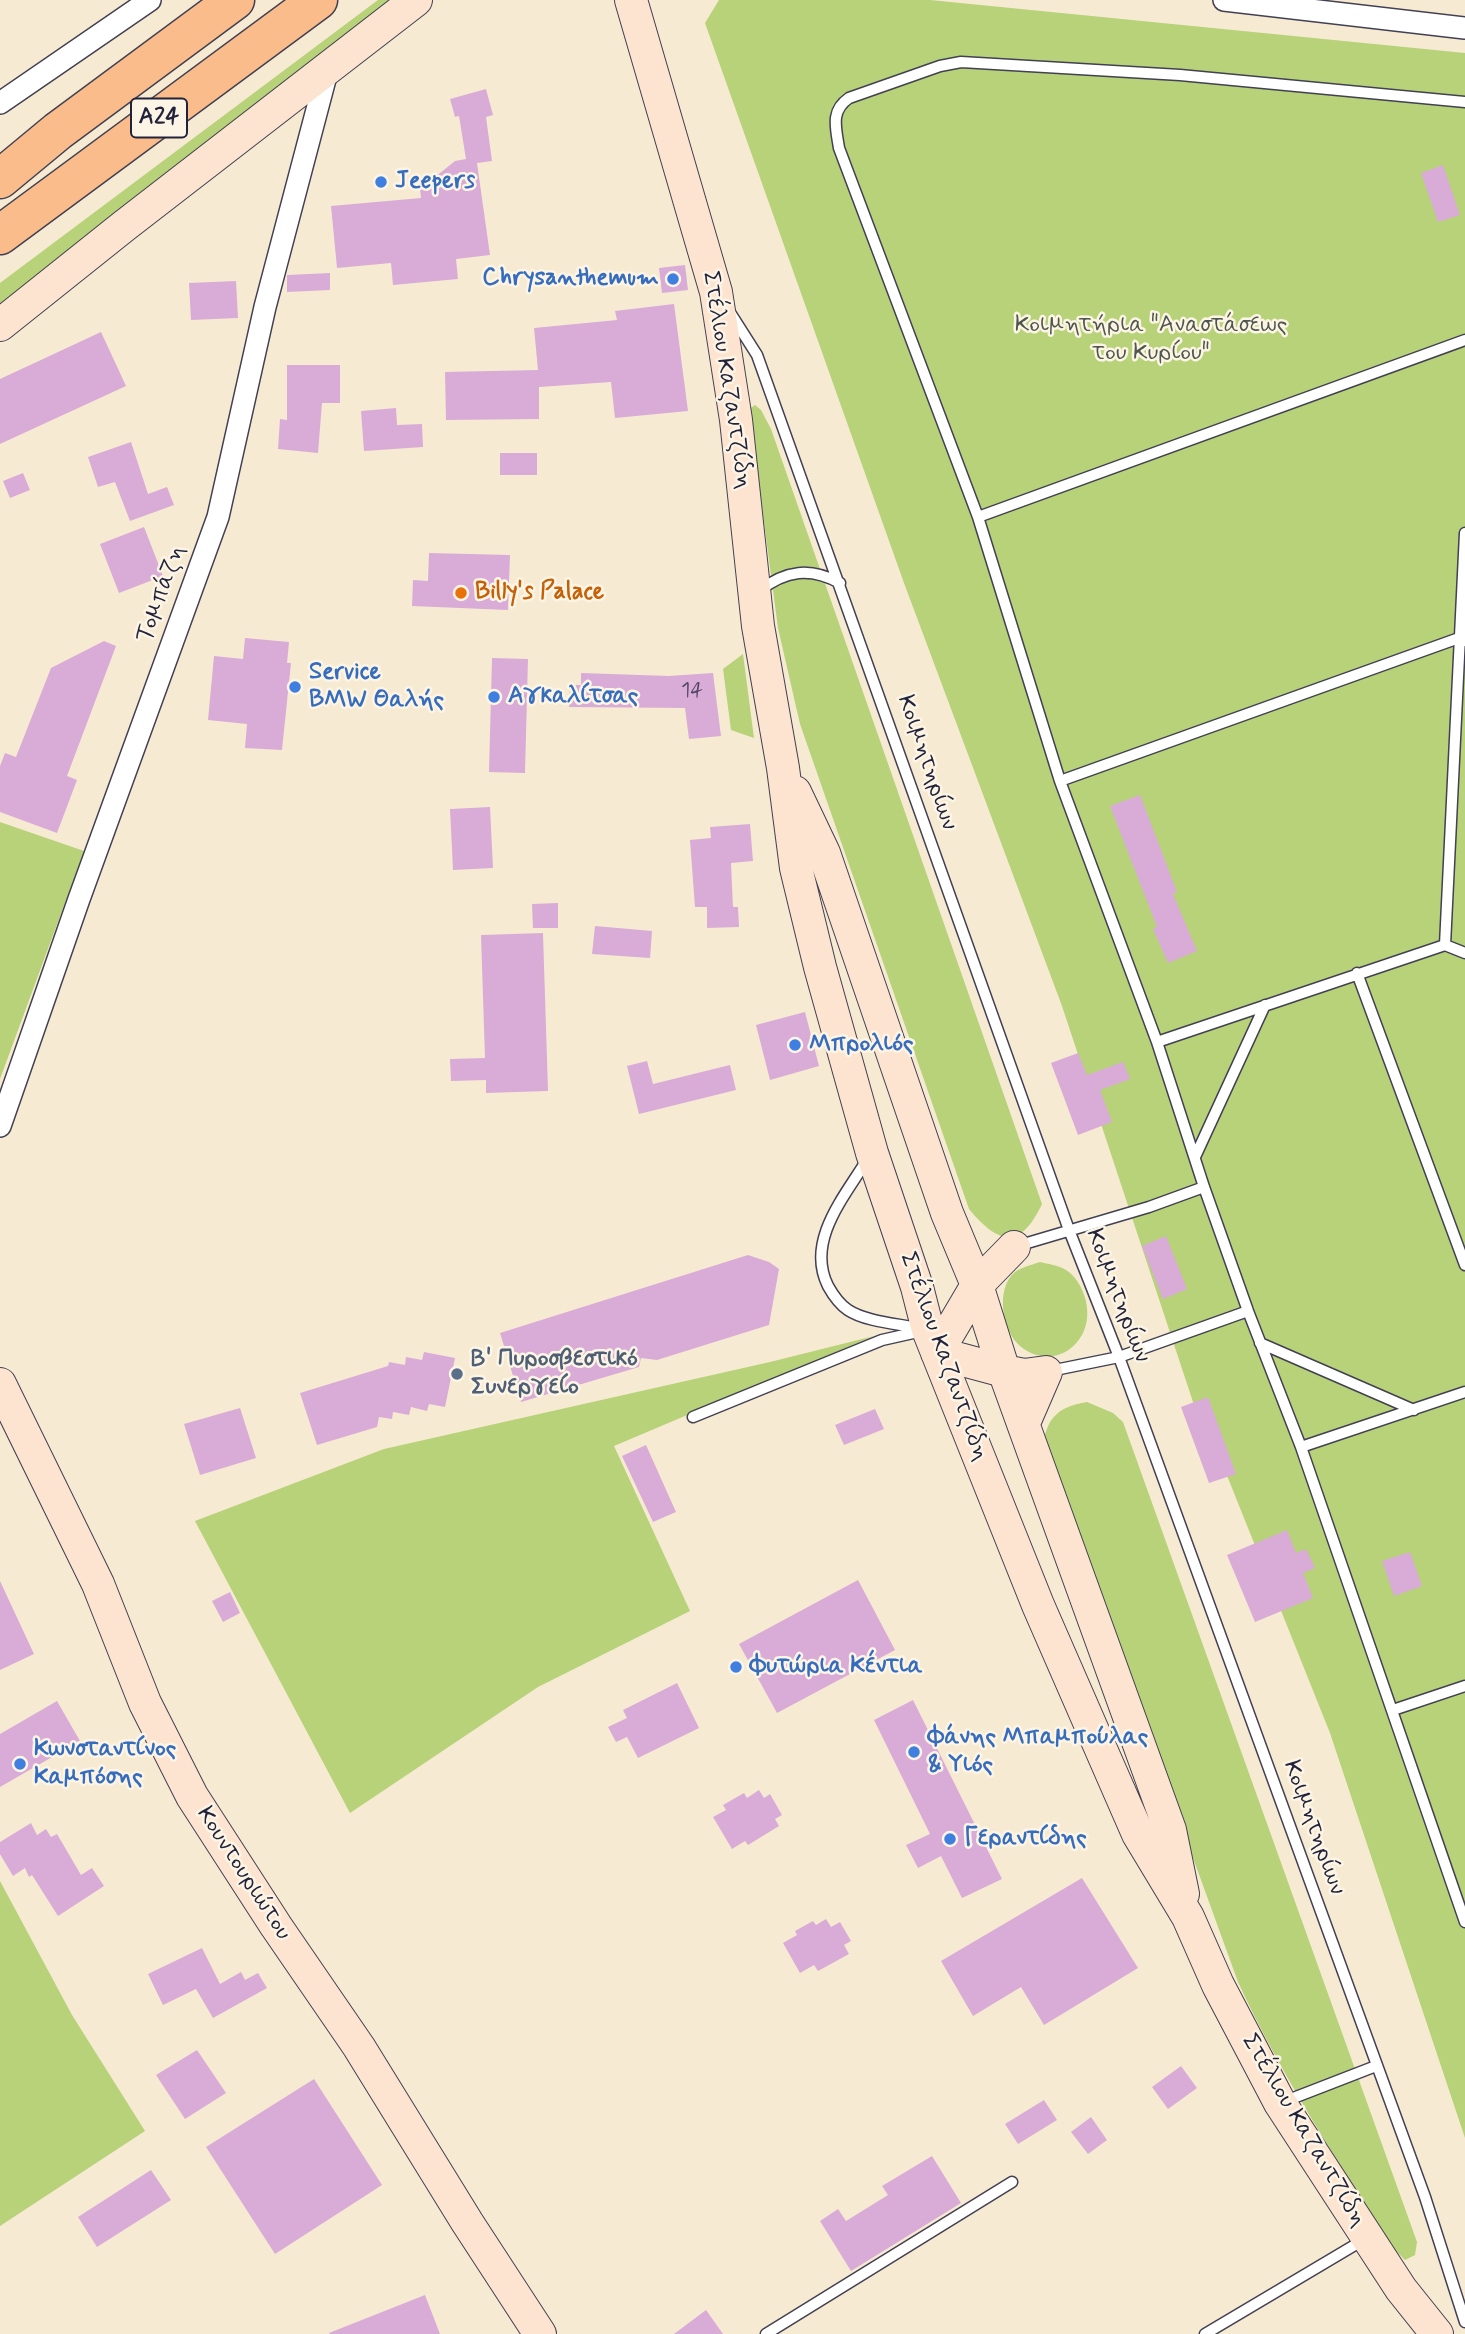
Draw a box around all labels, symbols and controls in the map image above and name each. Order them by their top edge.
road number: Α24 [131,99,187,138]
place label: Jeepers [395,168,475,196]
marker: Jeepers [373,174,389,190]
place label: Chrysanthemum [482,265,659,293]
street label: Στέλιου Καζαντζίδη [695,269,757,491]
marker: Chrysanthemum [665,271,681,287]
park label: Κοιμητήρια "Αναστάσεως του Κυρίου" [1015,312,1287,368]
street label: Τομπάζη [131,542,193,646]
place label: Billy's Palace [475,579,604,607]
marker: Billy's Palace [453,585,469,601]
place label: Service BMW Θαλής [309,659,444,715]
marker: Service BMW Θαλής [287,679,303,695]
house number: 14 [681,679,703,705]
place label: Αγκαλίτσας [508,683,638,711]
marker: Αγκαλίτσας [486,689,502,705]
street label: Κοιμητηρίων [889,692,963,834]
place label: Μπρολιός [809,1031,914,1059]
marker: Μπρολιός [787,1037,803,1053]
street label: Κοιμητηρίων [1078,1225,1156,1367]
street label: Στέλιου Καζαντζίδη [892,1249,994,1465]
place label: Β' Πυροσβεστικό Συνεργείο [471,1346,638,1402]
marker: Β' Πυροσβεστικό Συνεργείο [449,1366,465,1382]
place label: Φυτώρια Κέντια [750,1653,923,1681]
marker: Φυτώρια Κέντια [728,1659,744,1675]
place label: Φάνης Μπαμπούλας & Υιός [928,1724,1148,1780]
place label: Κωνσταντίνος Καμπόσης [34,1736,176,1792]
marker: Φάνης Μπαμπούλας & Υιός [906,1744,922,1760]
marker: Κωνσταντίνος Καμπόσης [12,1756,28,1772]
street label: Κοιμητηρίων [1275,1757,1351,1899]
street label: Κουντουριώτου [189,1802,297,1946]
place label: Γεραντίδης [964,1825,1087,1853]
marker: Γεραντίδης [942,1831,958,1847]
street label: Στέλιου Καζαντζίδη [1234,2029,1372,2233]

